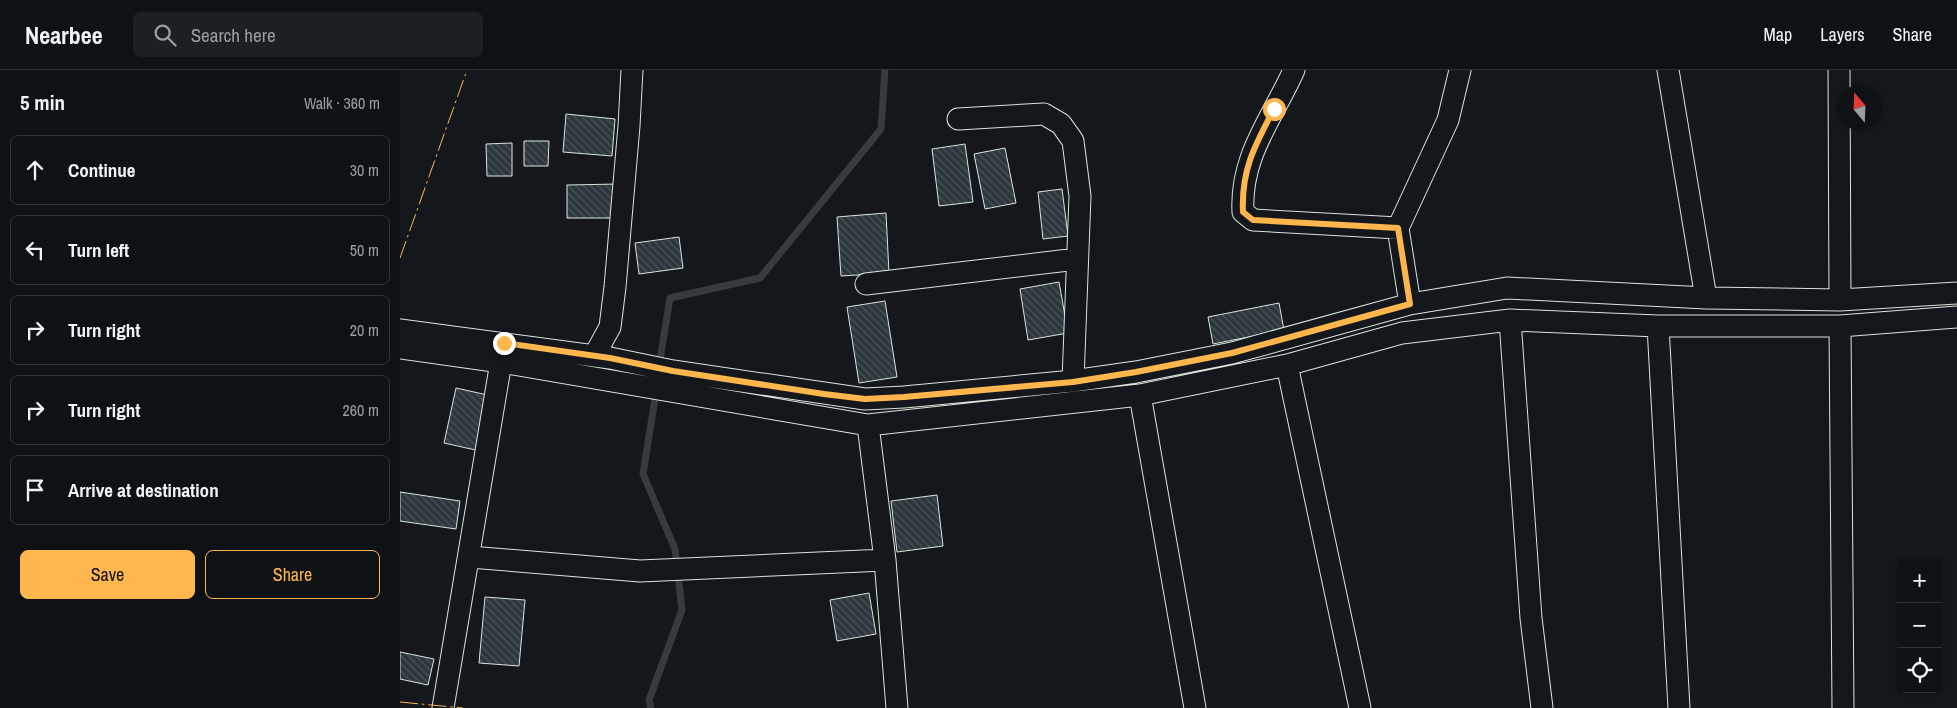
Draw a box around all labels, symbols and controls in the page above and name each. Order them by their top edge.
search box [133,12,483,57]
text: Nearbee [25,19,103,51]
icon: search [151,21,179,49]
text: Search here [191,22,276,48]
text: Map [1764,22,1792,47]
text: Layers [1820,22,1865,47]
text: Share [1893,22,1932,47]
north arrow [1837,85,1882,130]
text: 5 min [20,88,65,117]
text: Walk · 360 m [304,92,380,114]
route start [1263,98,1286,121]
icon: ahead [21,156,49,184]
text: Continue [68,157,136,183]
text: 30 m [350,159,379,181]
icon: left [21,236,49,264]
text: Turn left [68,237,129,263]
text: 50 m [350,239,379,261]
icon: right [21,316,49,344]
text: Turn right [68,317,140,343]
text: 20 m [350,319,379,341]
route end [493,332,516,355]
icon: right [21,396,49,424]
text: Turn right [68,397,140,423]
text: 260 m [343,399,379,421]
icon: arrive [21,476,49,504]
text: Arrive at destination [68,477,219,503]
button: Save [20,550,195,599]
button: Share [205,550,380,599]
map controls [1897,558,1942,693]
button: + [1897,558,1942,603]
button: − [1897,603,1942,648]
button: locate [1897,648,1942,693]

